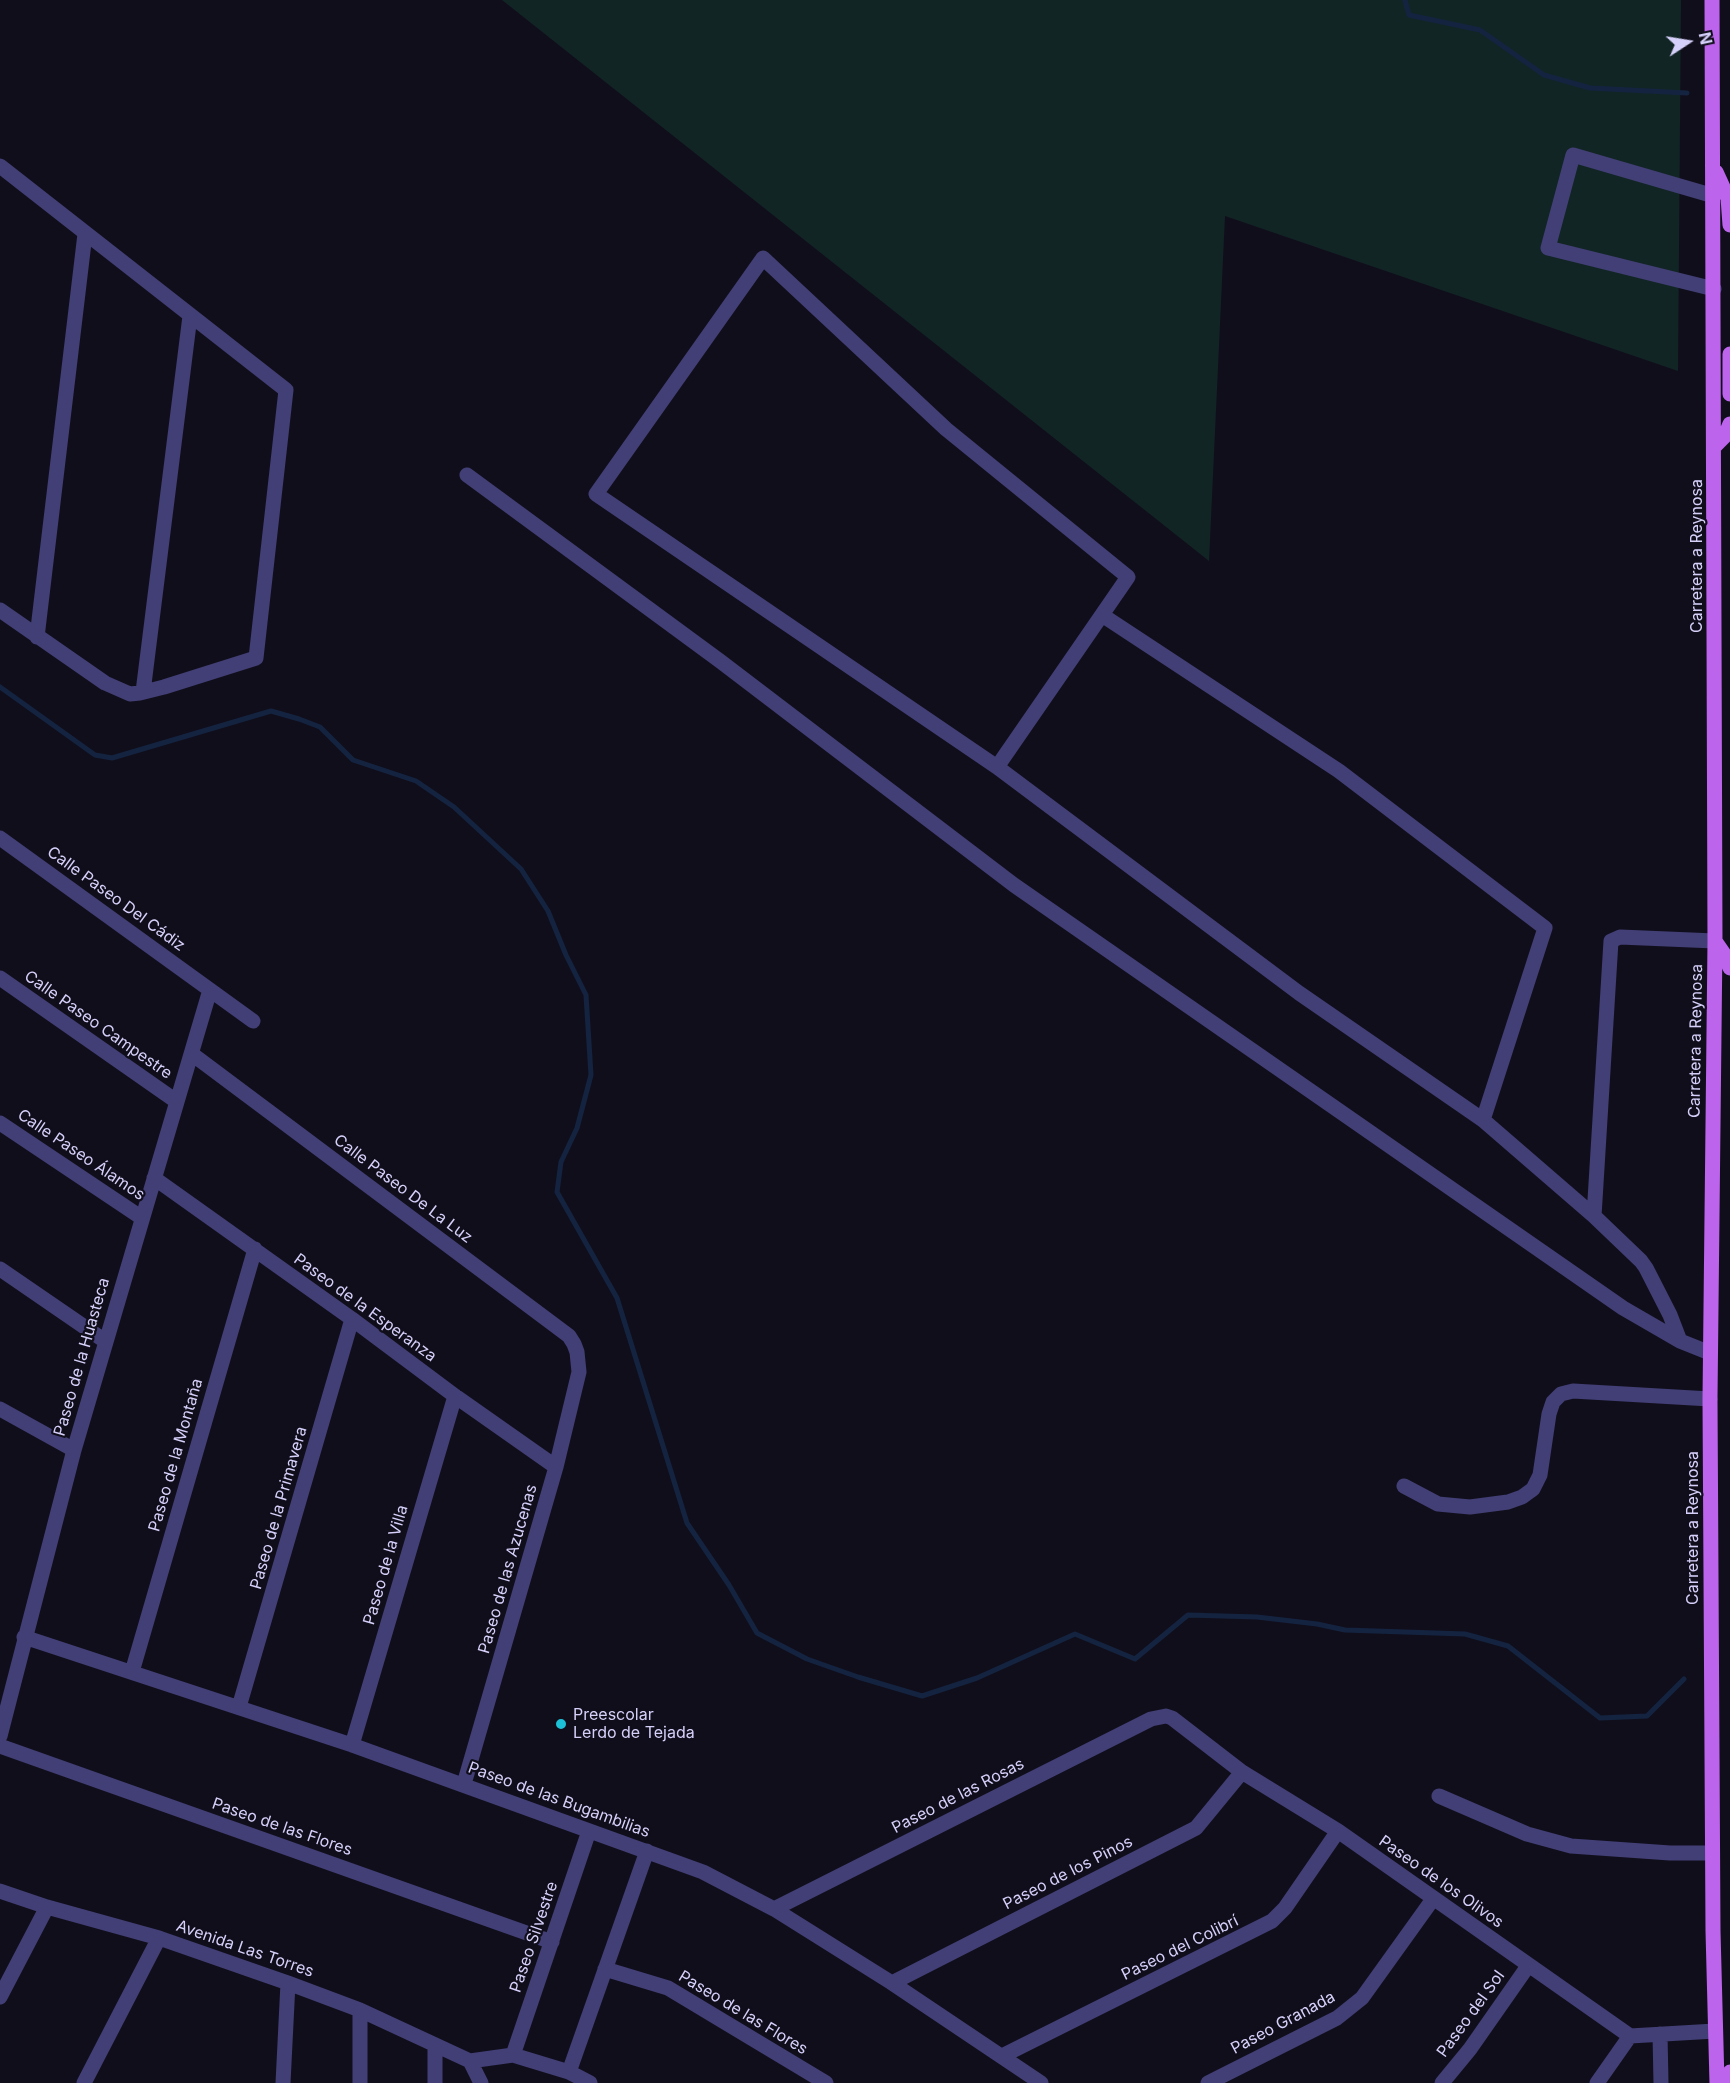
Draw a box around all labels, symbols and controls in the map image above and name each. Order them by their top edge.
north arrow [1658,12,1718,72]
text: N [1695,30,1717,46]
street label: Carretera a Reynosa [1687,479,1707,633]
street label: Calle Paseo Del Cádiz [43,843,189,955]
street label: Carretera a Reynosa [1685,964,1707,1118]
street label: Calle Paseo Campestre [20,967,176,1083]
street label: Calle Paseo Álamos [14,1105,148,1205]
street label: Calle Paseo De La Luz [330,1131,476,1247]
street label: Paseo de la Esperanza [290,1250,440,1366]
street label: Paseo de la Huasteca [50,1276,114,1438]
street label: Paseo de la Montaña [145,1376,207,1534]
street label: Paseo de la Primavera [247,1425,311,1591]
street label: Carretera a Reynosa [1683,1451,1703,1605]
street label: Paseo de las Azucenas [475,1482,541,1656]
street label: Paseo de la Villa [360,1503,412,1627]
place label: Preescolar Lerdo de Tejada [573,1705,695,1743]
marker: Preescolar Lerdo de Tejada [554,1717,568,1731]
street label: Paseo de las Rosas [889,1754,1027,1838]
street label: Paseo de las Bugambilias [465,1758,653,1842]
street label: Paseo de las Flores [209,1794,355,1860]
street label: Paseo de los Pinos [1000,1832,1136,1914]
street label: Paseo de los Olivos [1375,1832,1507,1932]
street label: Paseo Silvestre [506,1879,562,1995]
street label: Paseo del Colibrí [1118,1911,1242,1985]
street label: Avenida Las Torres [174,1916,316,1982]
street label: Paseo de las Flores [675,1967,811,2059]
street label: Paseo del Sol [1433,1967,1509,2061]
street label: Paseo Granada [1228,1987,1338,2059]

